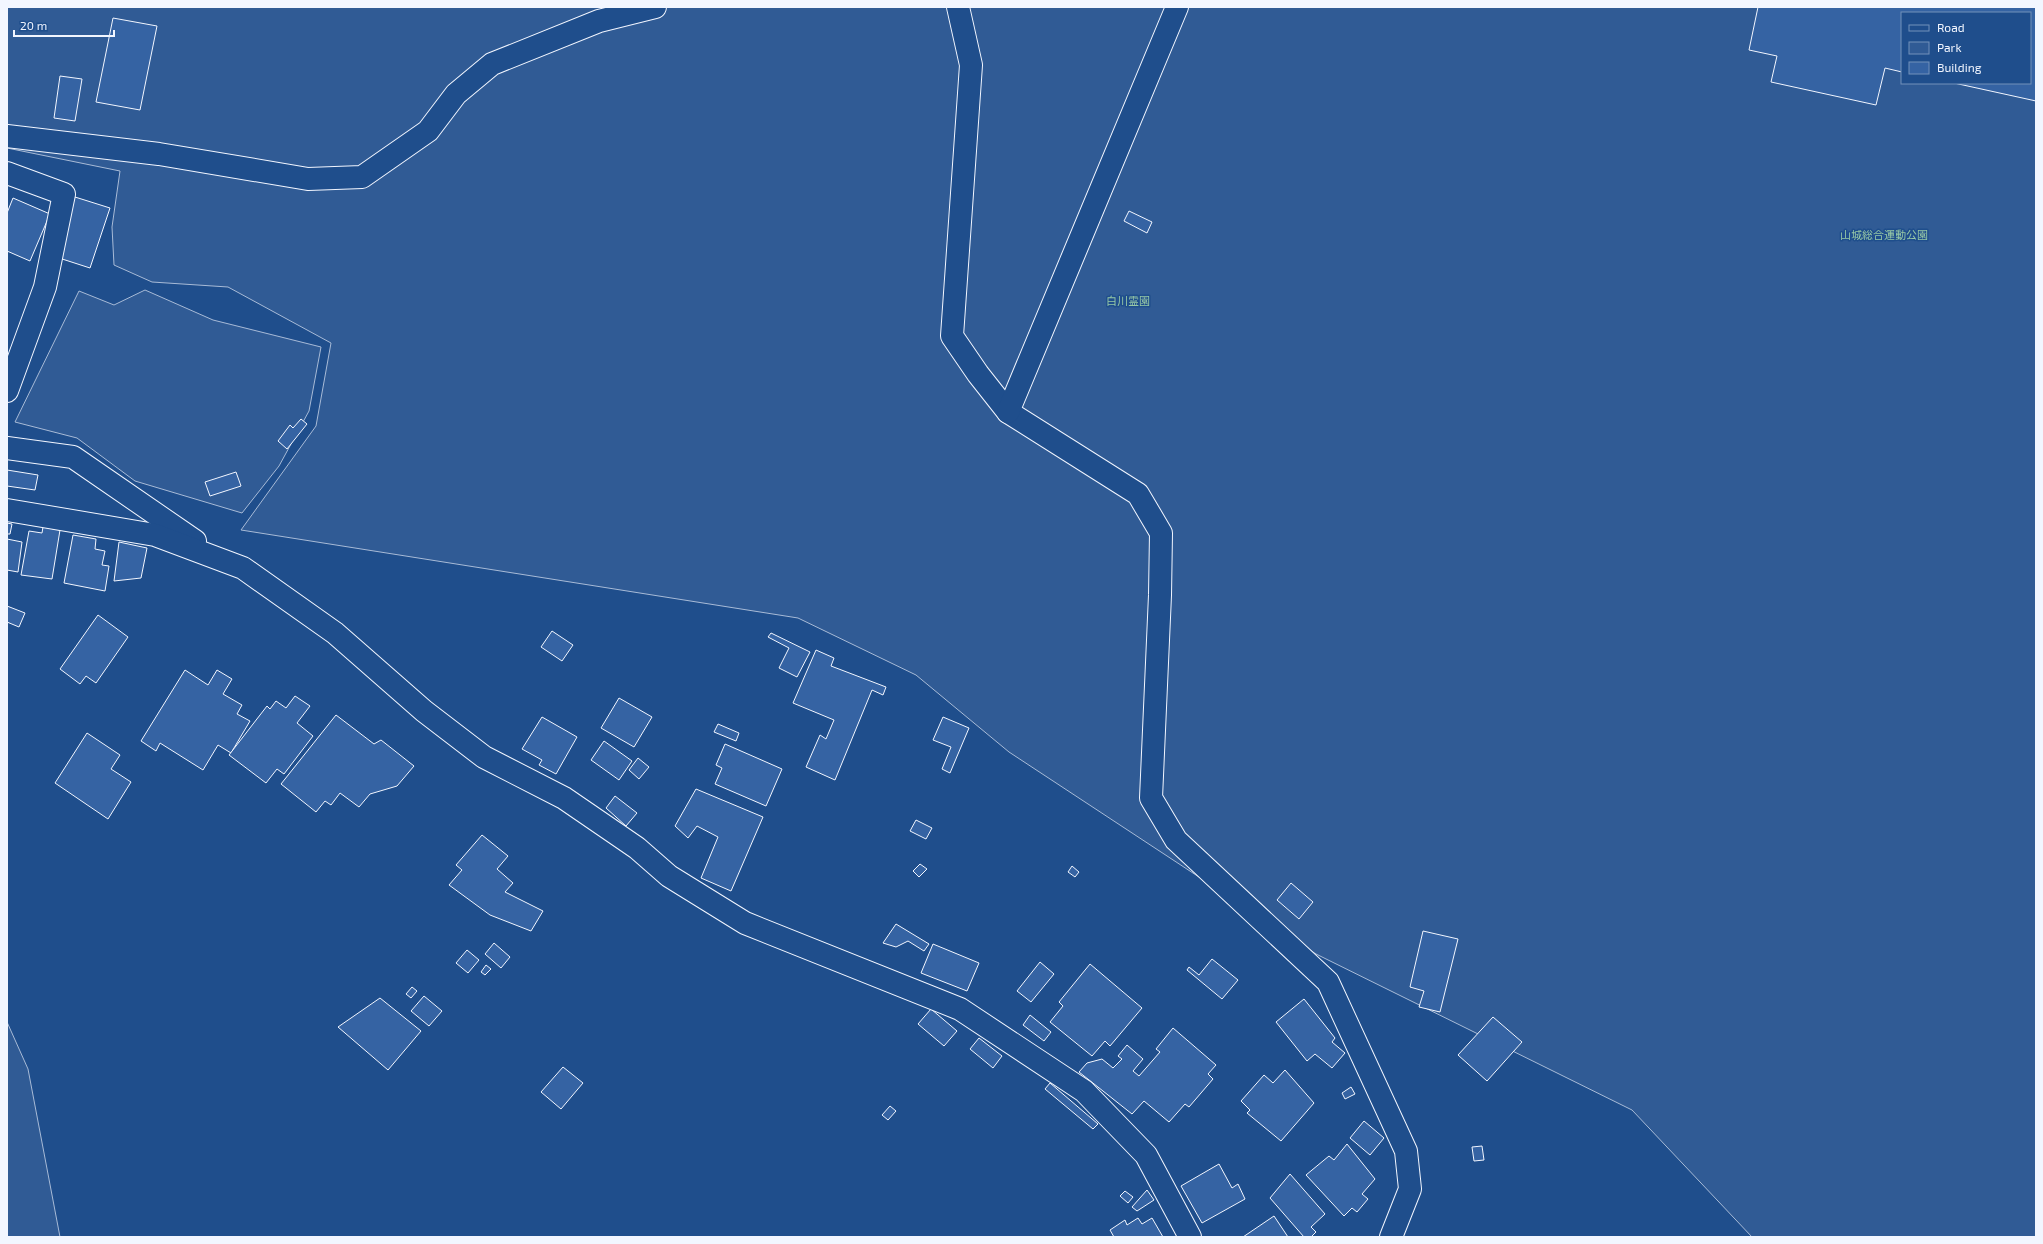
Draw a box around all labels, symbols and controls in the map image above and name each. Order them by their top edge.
scale bar [14,12,114,38]
legend [1901,12,2031,84]
text: 20 m [20,18,47,32]
text: Road [1937,20,1965,34]
text: Park [1937,40,1962,54]
text: Building [1937,60,1982,74]
park label: 山城総合運動公園 [1840,228,1928,241]
park label: 白川霊園 [1106,294,1150,307]

